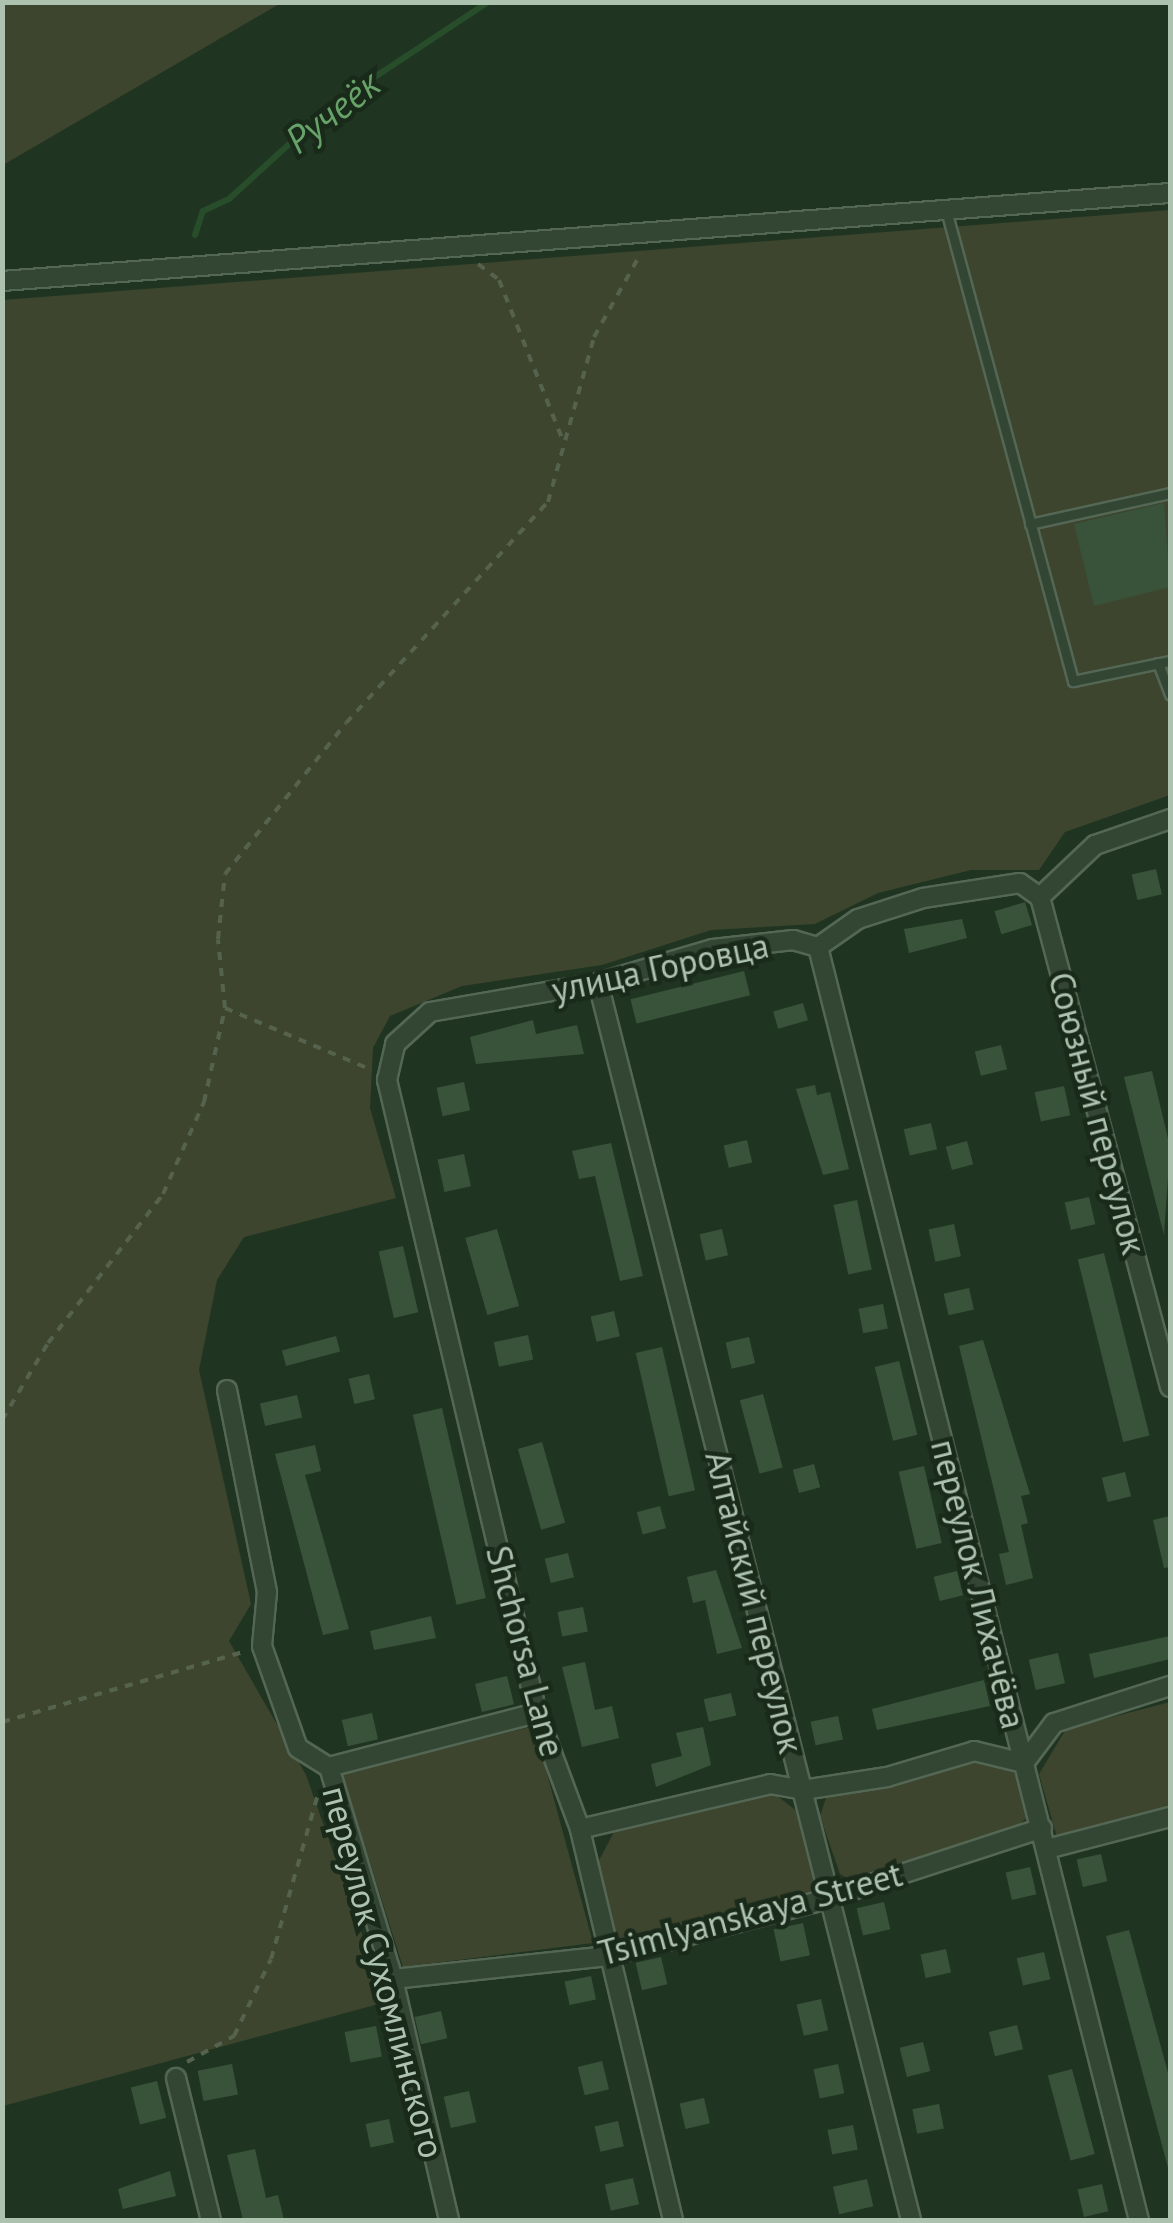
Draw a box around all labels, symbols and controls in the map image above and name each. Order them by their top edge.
water label: Ручеёк [276,60,388,162]
street label: улица Горовца [548,924,772,1010]
street label: Союзный переулок [1040,967,1156,1259]
street label: переулок Лихачёва [923,1435,1035,1733]
street label: Алтайский переулок [697,1447,813,1757]
street label: Shchorsa Lane [478,1541,574,1761]
street label: переулок Сухомлинского [314,1782,454,2162]
street label: Tsimlyanskaya Street [594,1852,906,1974]

